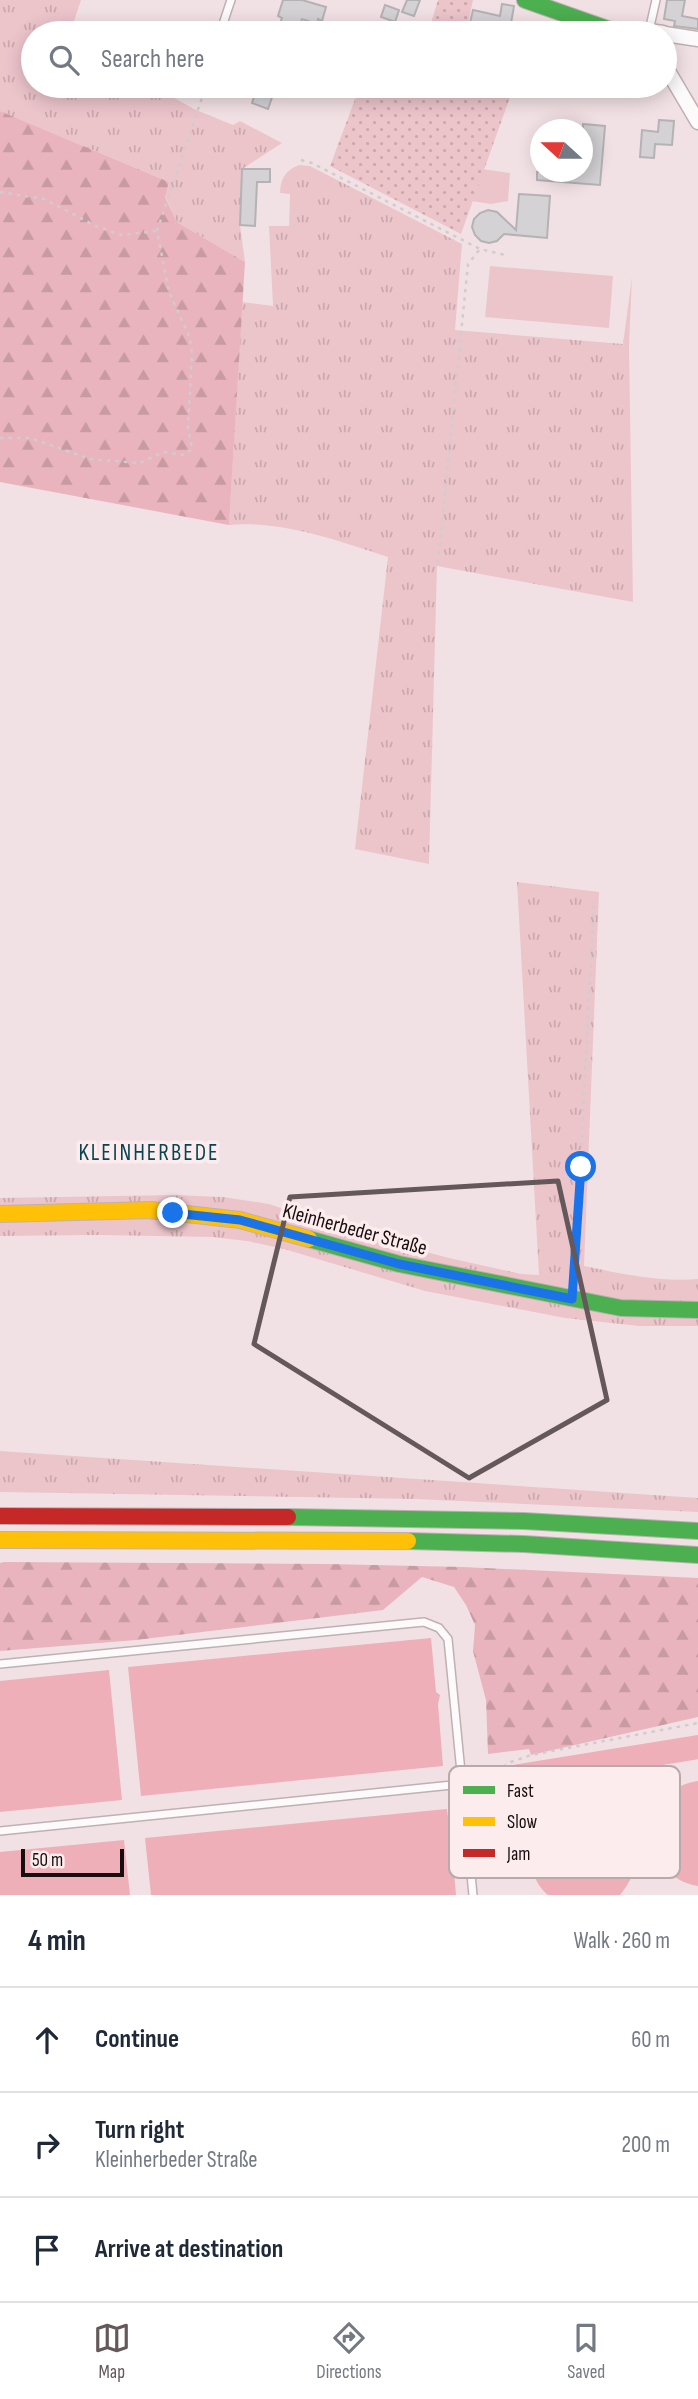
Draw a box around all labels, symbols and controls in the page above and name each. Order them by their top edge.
search box [21,21,677,98]
icon: search [45,41,83,79]
text: Search here [101,44,204,75]
north arrow [530,119,593,182]
district label: KLEINHERBEDE [79,1139,219,1167]
route start [565,1151,596,1182]
route end [157,1197,188,1228]
street label: Kleinherbeder Straße [280,1198,430,1261]
legend [449,1766,680,1878]
text: Fast [507,1780,534,1803]
text: Slow [507,1811,537,1834]
text: Jam [506,1843,530,1866]
scale bar [21,1846,124,1878]
text: 50 m [32,1849,63,1872]
text: 4 min [28,1923,86,1959]
text: Walk · 260 m [574,1927,670,1955]
icon: ahead [28,2021,66,2059]
text: Continue [95,2024,179,2055]
text: 60 m [631,2026,670,2054]
text: Turn right [95,2115,184,2146]
icon: right [28,2126,66,2164]
text: 200 m [622,2131,670,2159]
text: Kleinherbeder Straße [95,2146,258,2174]
icon: arrive [28,2231,66,2269]
text: Arrive at destination [95,2234,283,2265]
tab: Map [93,2319,131,2384]
tab: Directions [316,2319,382,2384]
tab: Saved [567,2319,605,2384]

